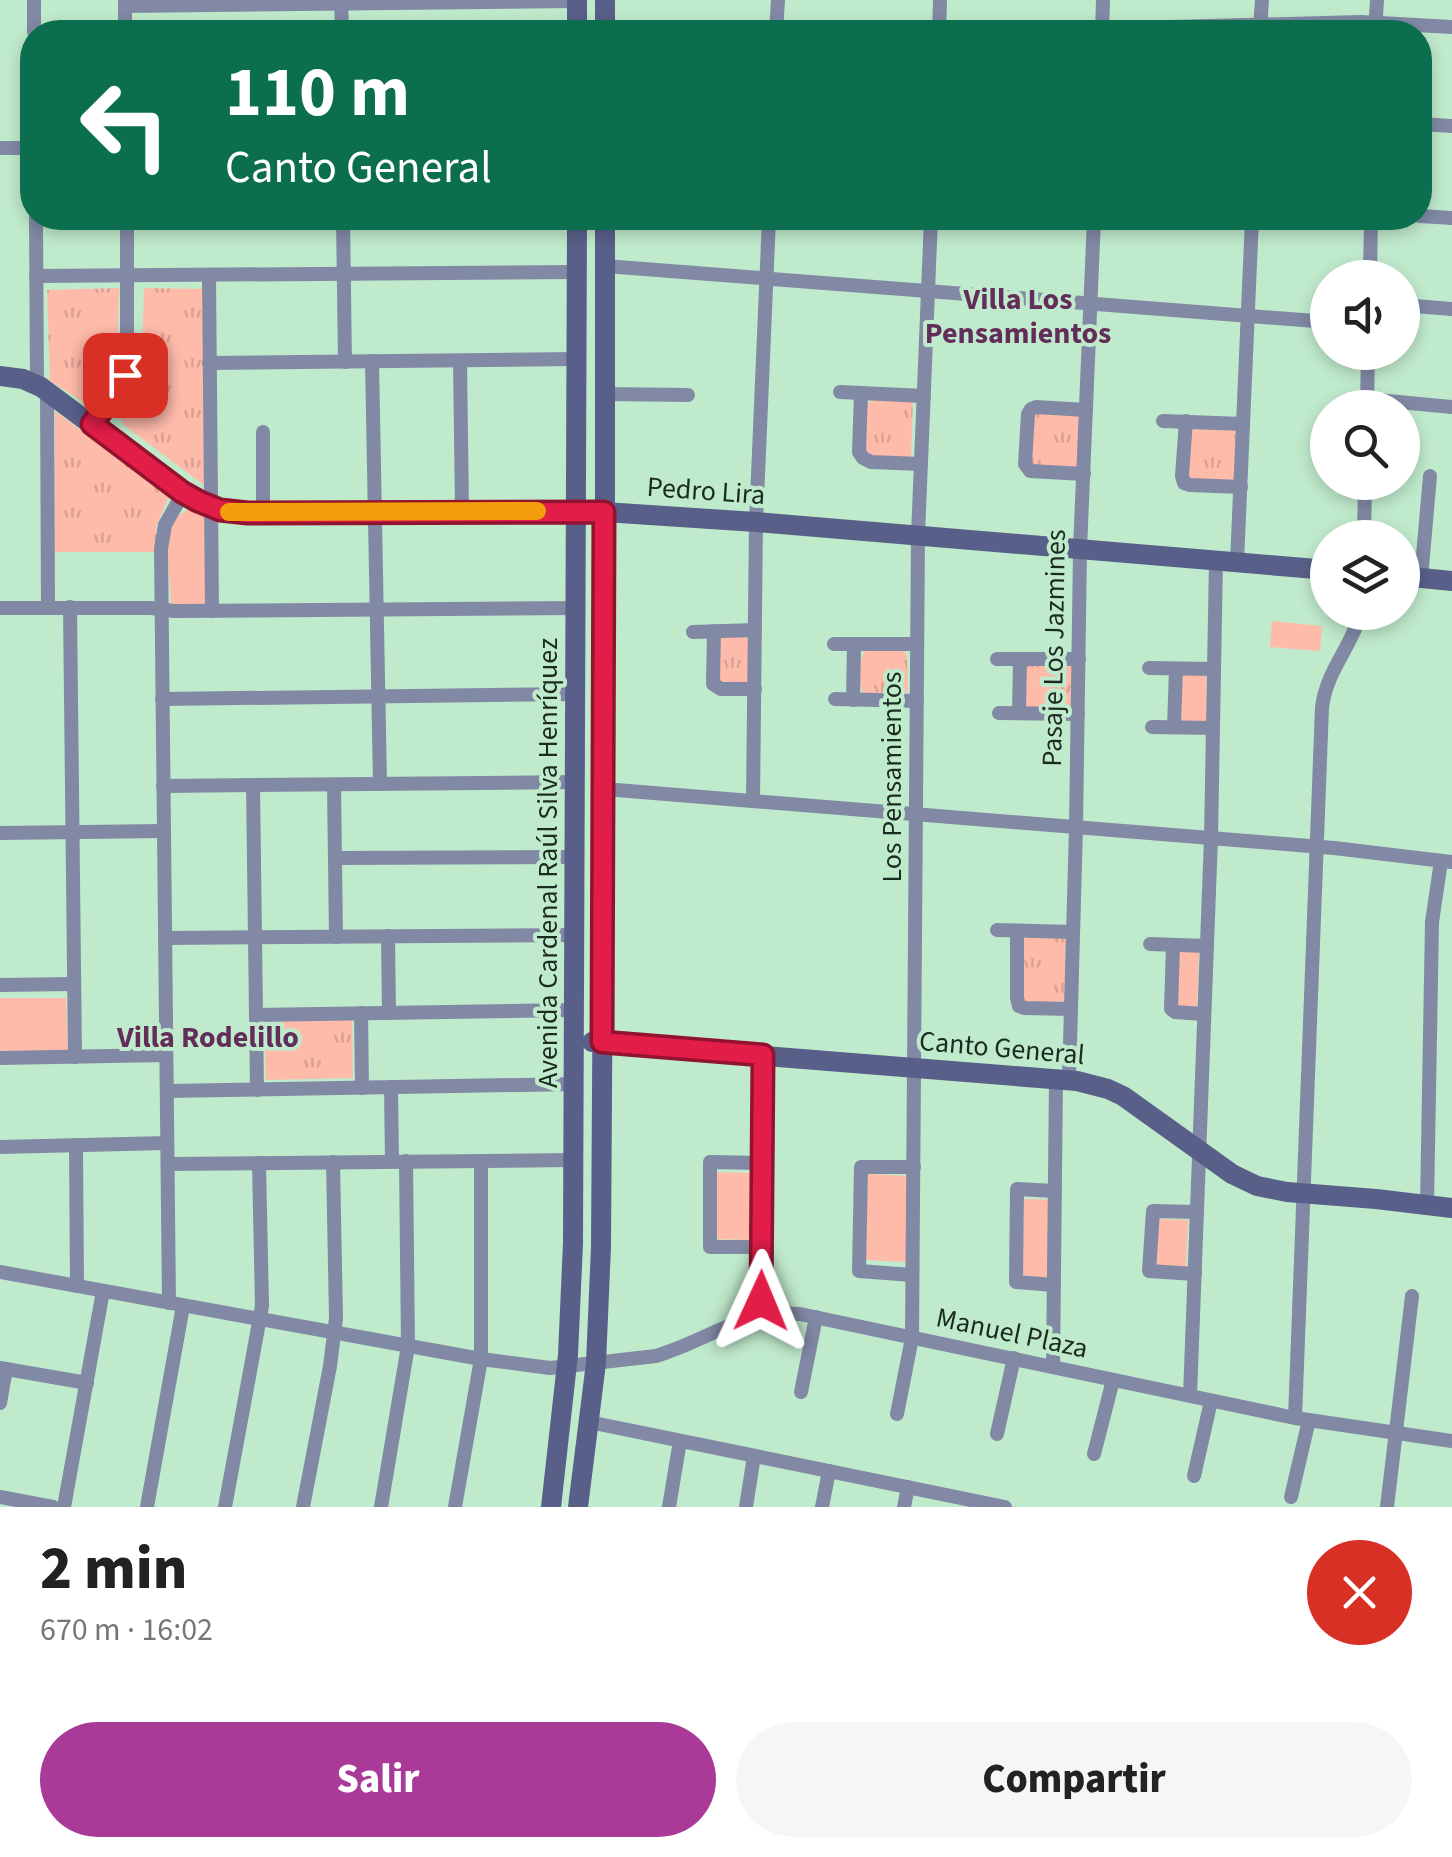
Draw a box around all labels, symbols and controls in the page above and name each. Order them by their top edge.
text: 110 m [225,43,410,143]
icon: left [60,60,190,190]
text: Canto General [225,136,492,200]
map controls [1310,260,1420,630]
button: sound [1310,260,1420,370]
district label: Villa Los Pensamientos [925,278,1111,355]
pin [83,333,168,418]
icon: arrive [98,348,153,403]
button: search [1310,390,1420,500]
street label: Pedro Lira [646,467,766,515]
button: layers [1310,520,1420,630]
street label: Pasaje Los Jazmines [1032,529,1076,767]
street label: Avenida Cardenal Raúl Silva Henríquez [528,638,568,1088]
street label: Los Pensamientos [872,671,912,883]
district label: Villa Rodelillo [116,1016,299,1059]
street label: Canto General [918,1021,1086,1075]
position arrow [709,1249,813,1353]
street label: Manuel Plaza [932,1297,1092,1369]
text: 2 min [40,1527,187,1612]
button: close [1307,1540,1412,1645]
text: 670 m · 16:02 [40,1607,213,1653]
button: Salir [40,1722,716,1837]
button: Compartir [736,1722,1412,1837]

